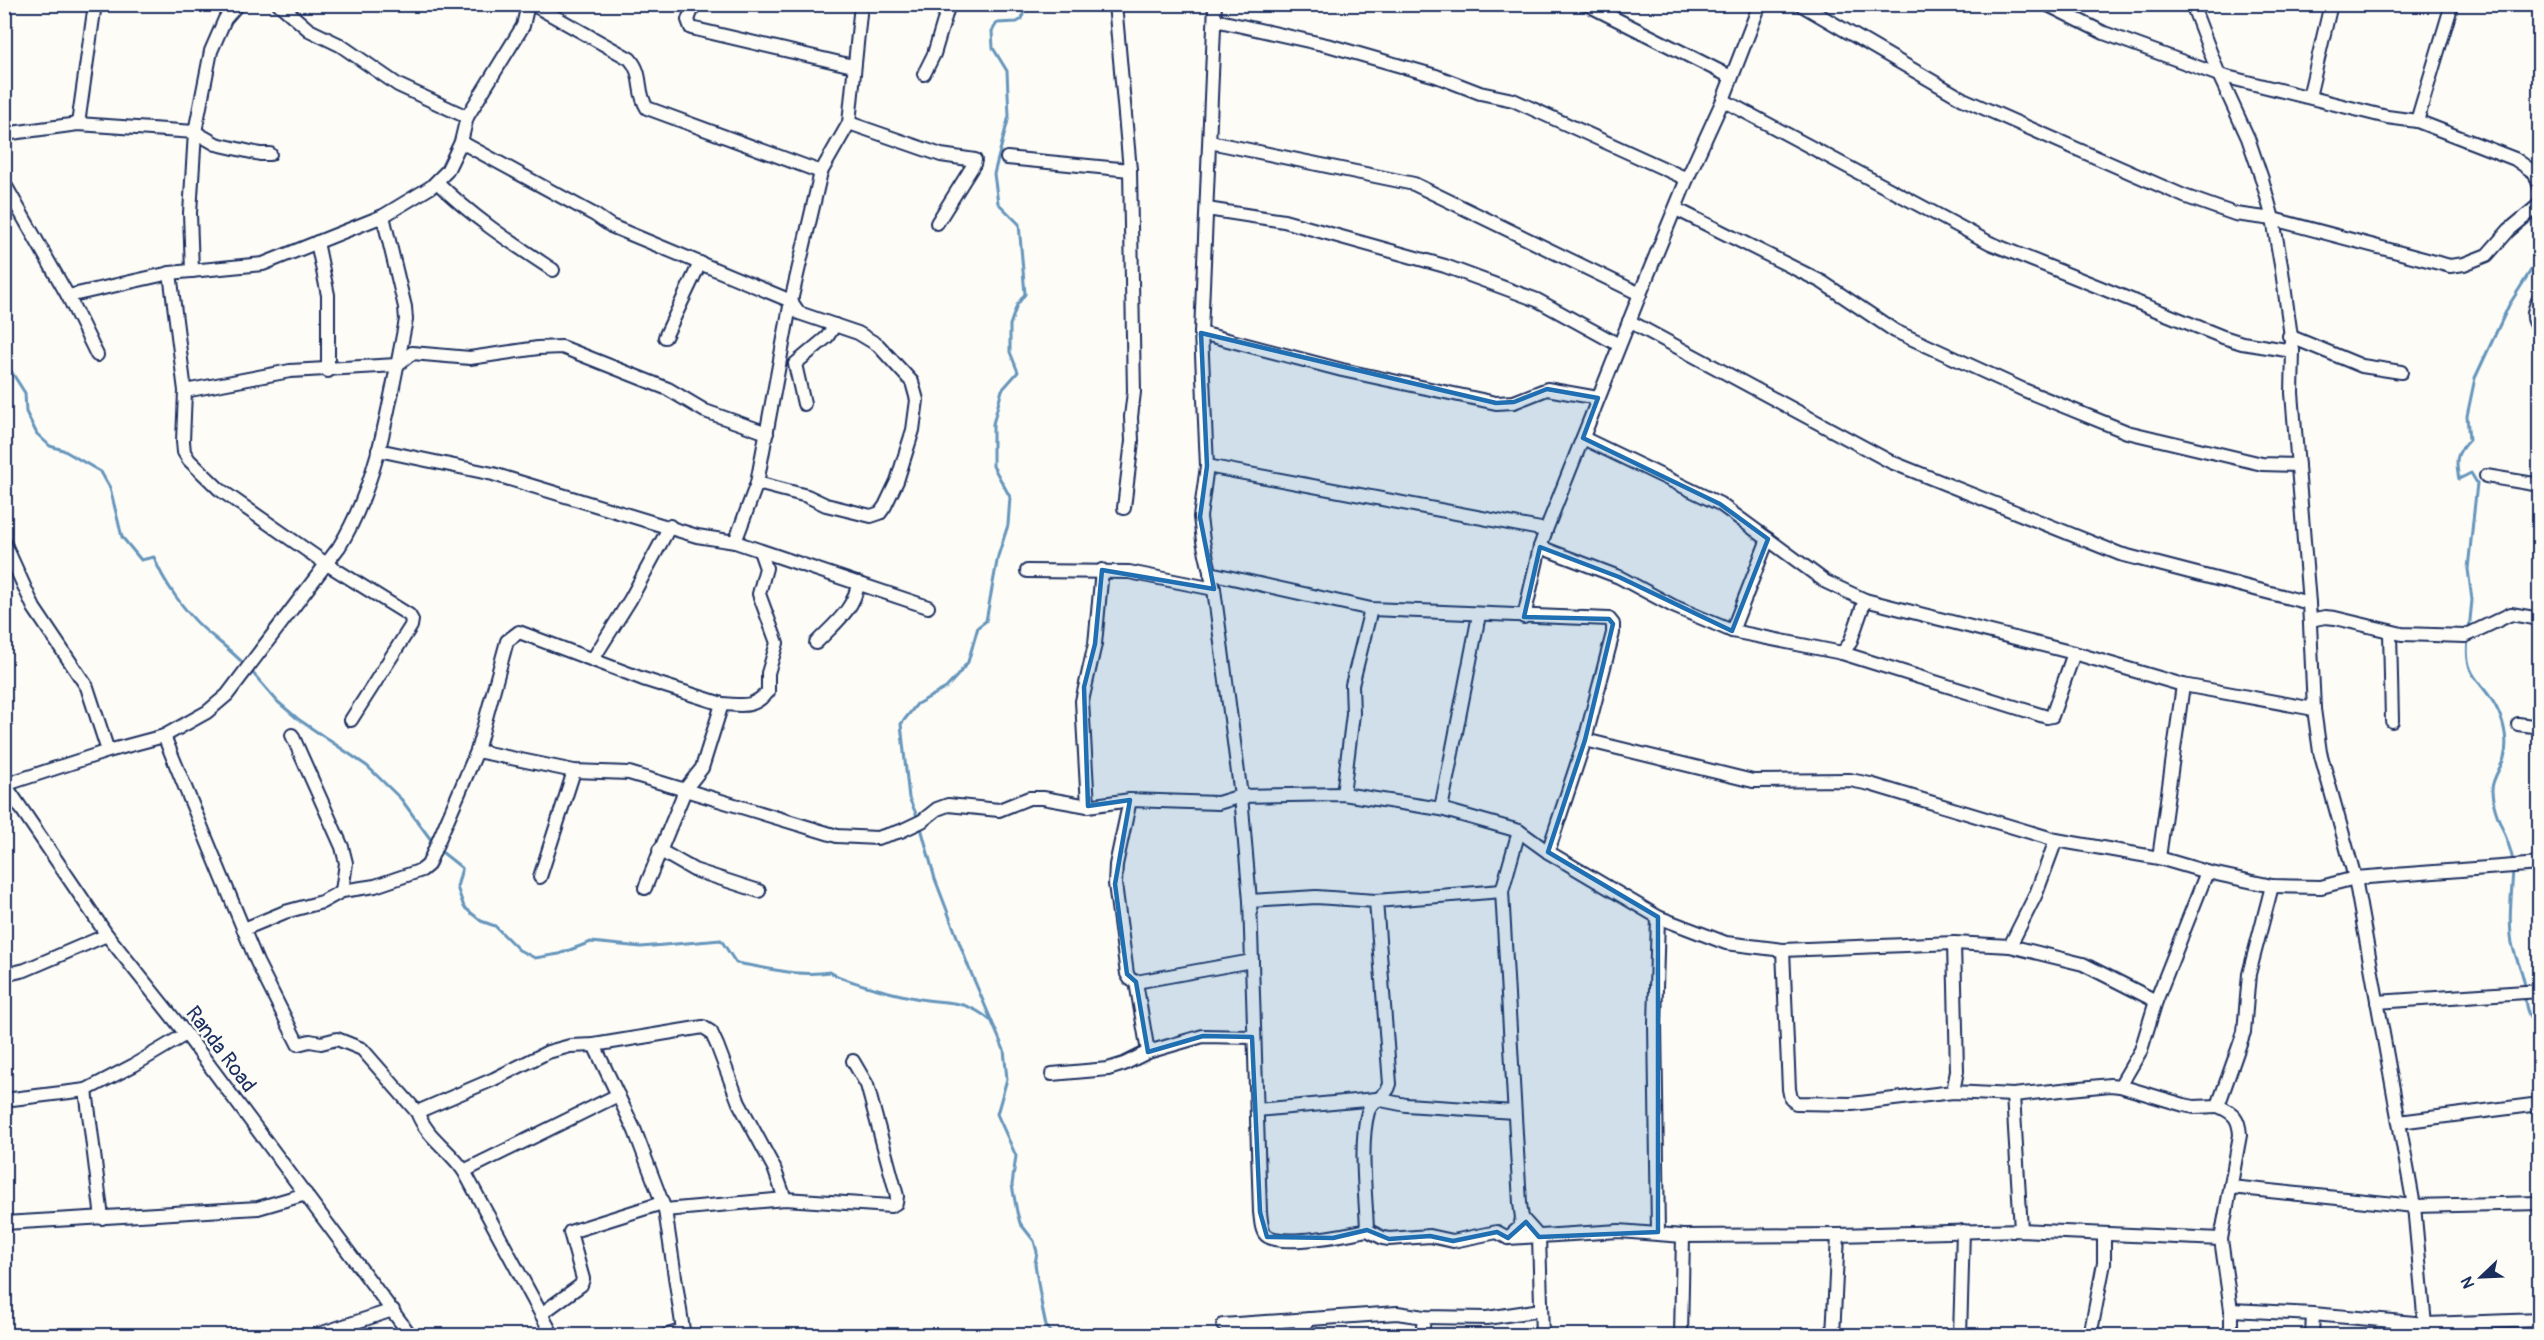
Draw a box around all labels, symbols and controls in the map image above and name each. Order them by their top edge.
street label: Randa Road [179,1001,262,1098]
north arrow [2451,1247,2511,1307]
text: N [2457,1273,2479,1291]

